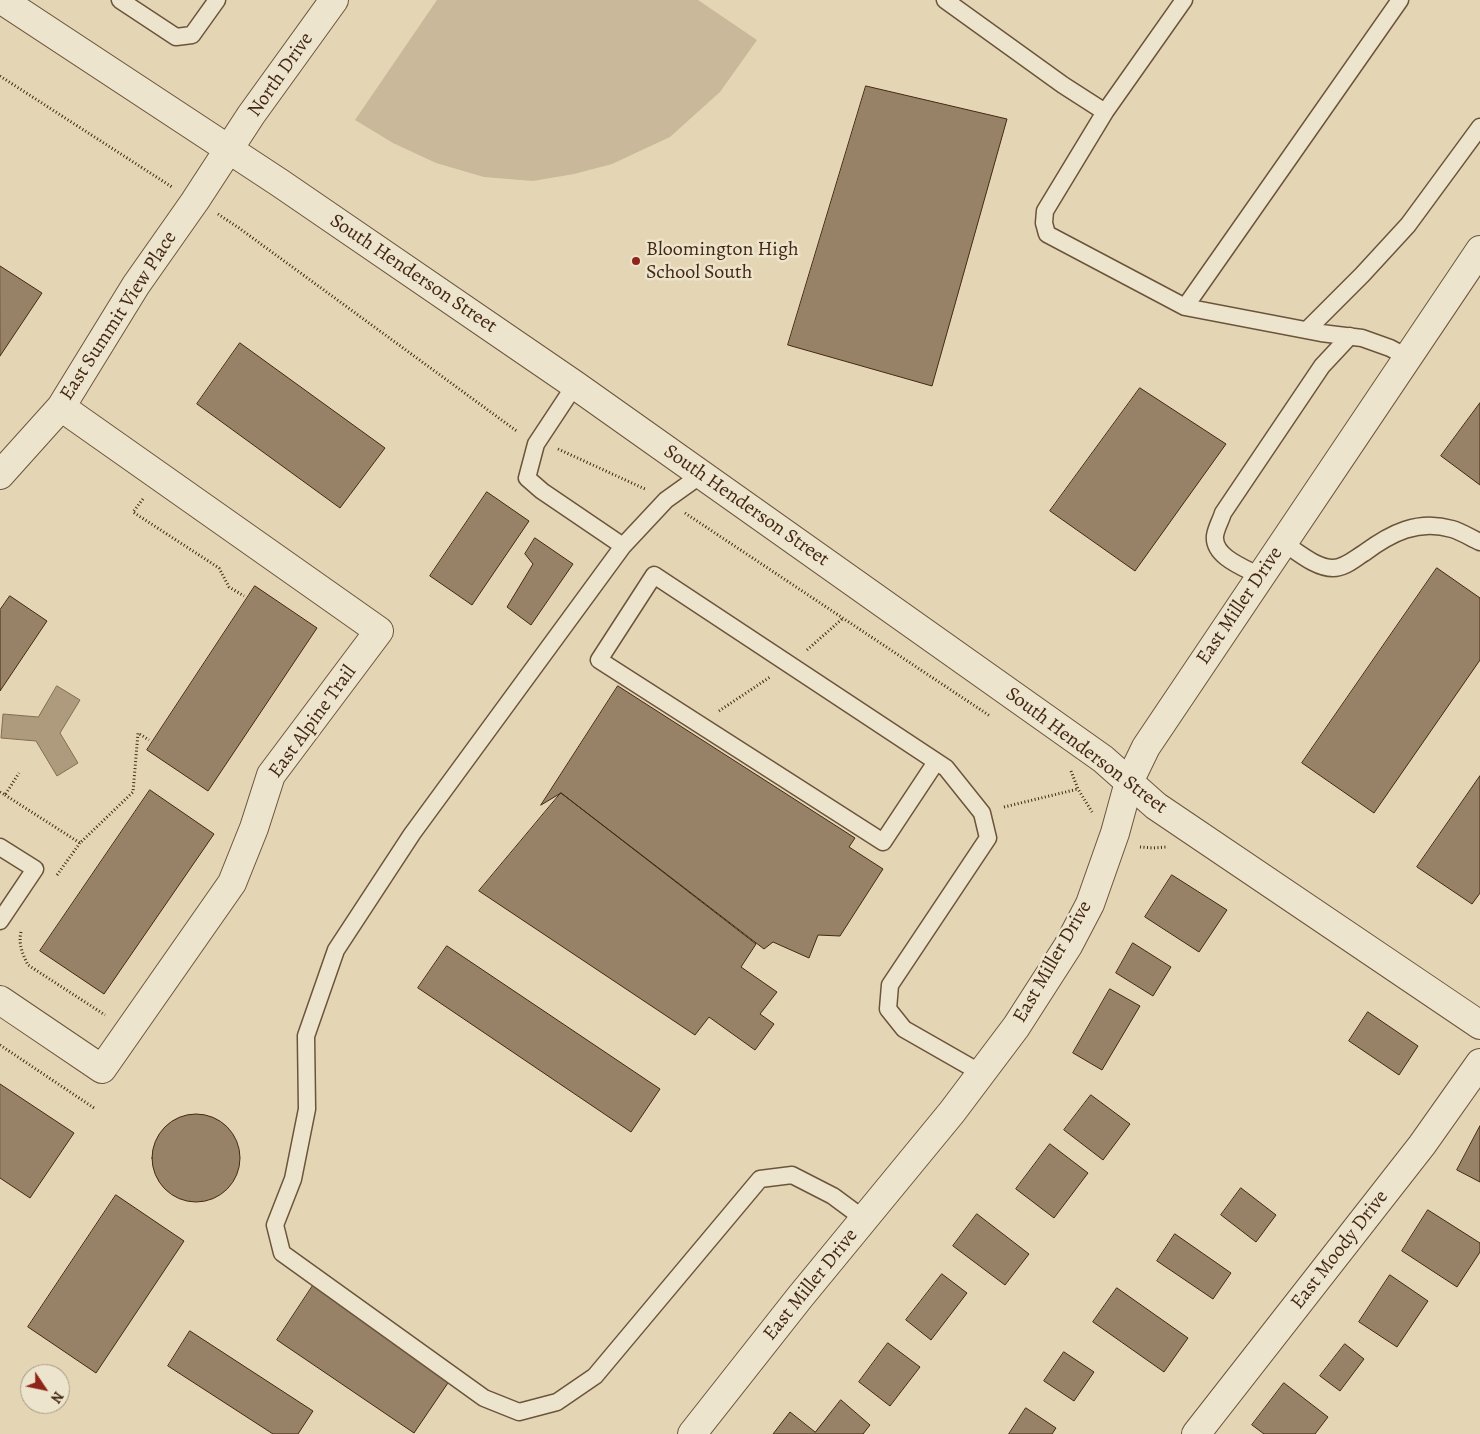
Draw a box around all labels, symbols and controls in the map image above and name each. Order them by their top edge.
street label: North Drive [243,28,319,122]
street label: South Henderson Street [325,209,501,339]
street label: East Summit View Place [55,227,183,405]
place label: Bloomington High School South [646,238,799,285]
marker: Bloomington High School South [630,255,642,267]
street label: South Henderson Street [659,440,833,572]
street label: East Miller Drive [1192,543,1288,669]
street label: East Alpine Trail [264,661,362,783]
street label: South Henderson Street [1000,682,1172,820]
street label: East Miller Drive [1008,897,1098,1027]
street label: East Moody Drive [1286,1186,1394,1314]
street label: East Miller Drive [759,1224,863,1346]
north arrow [20,1364,70,1414]
text: N [46,1388,68,1407]

